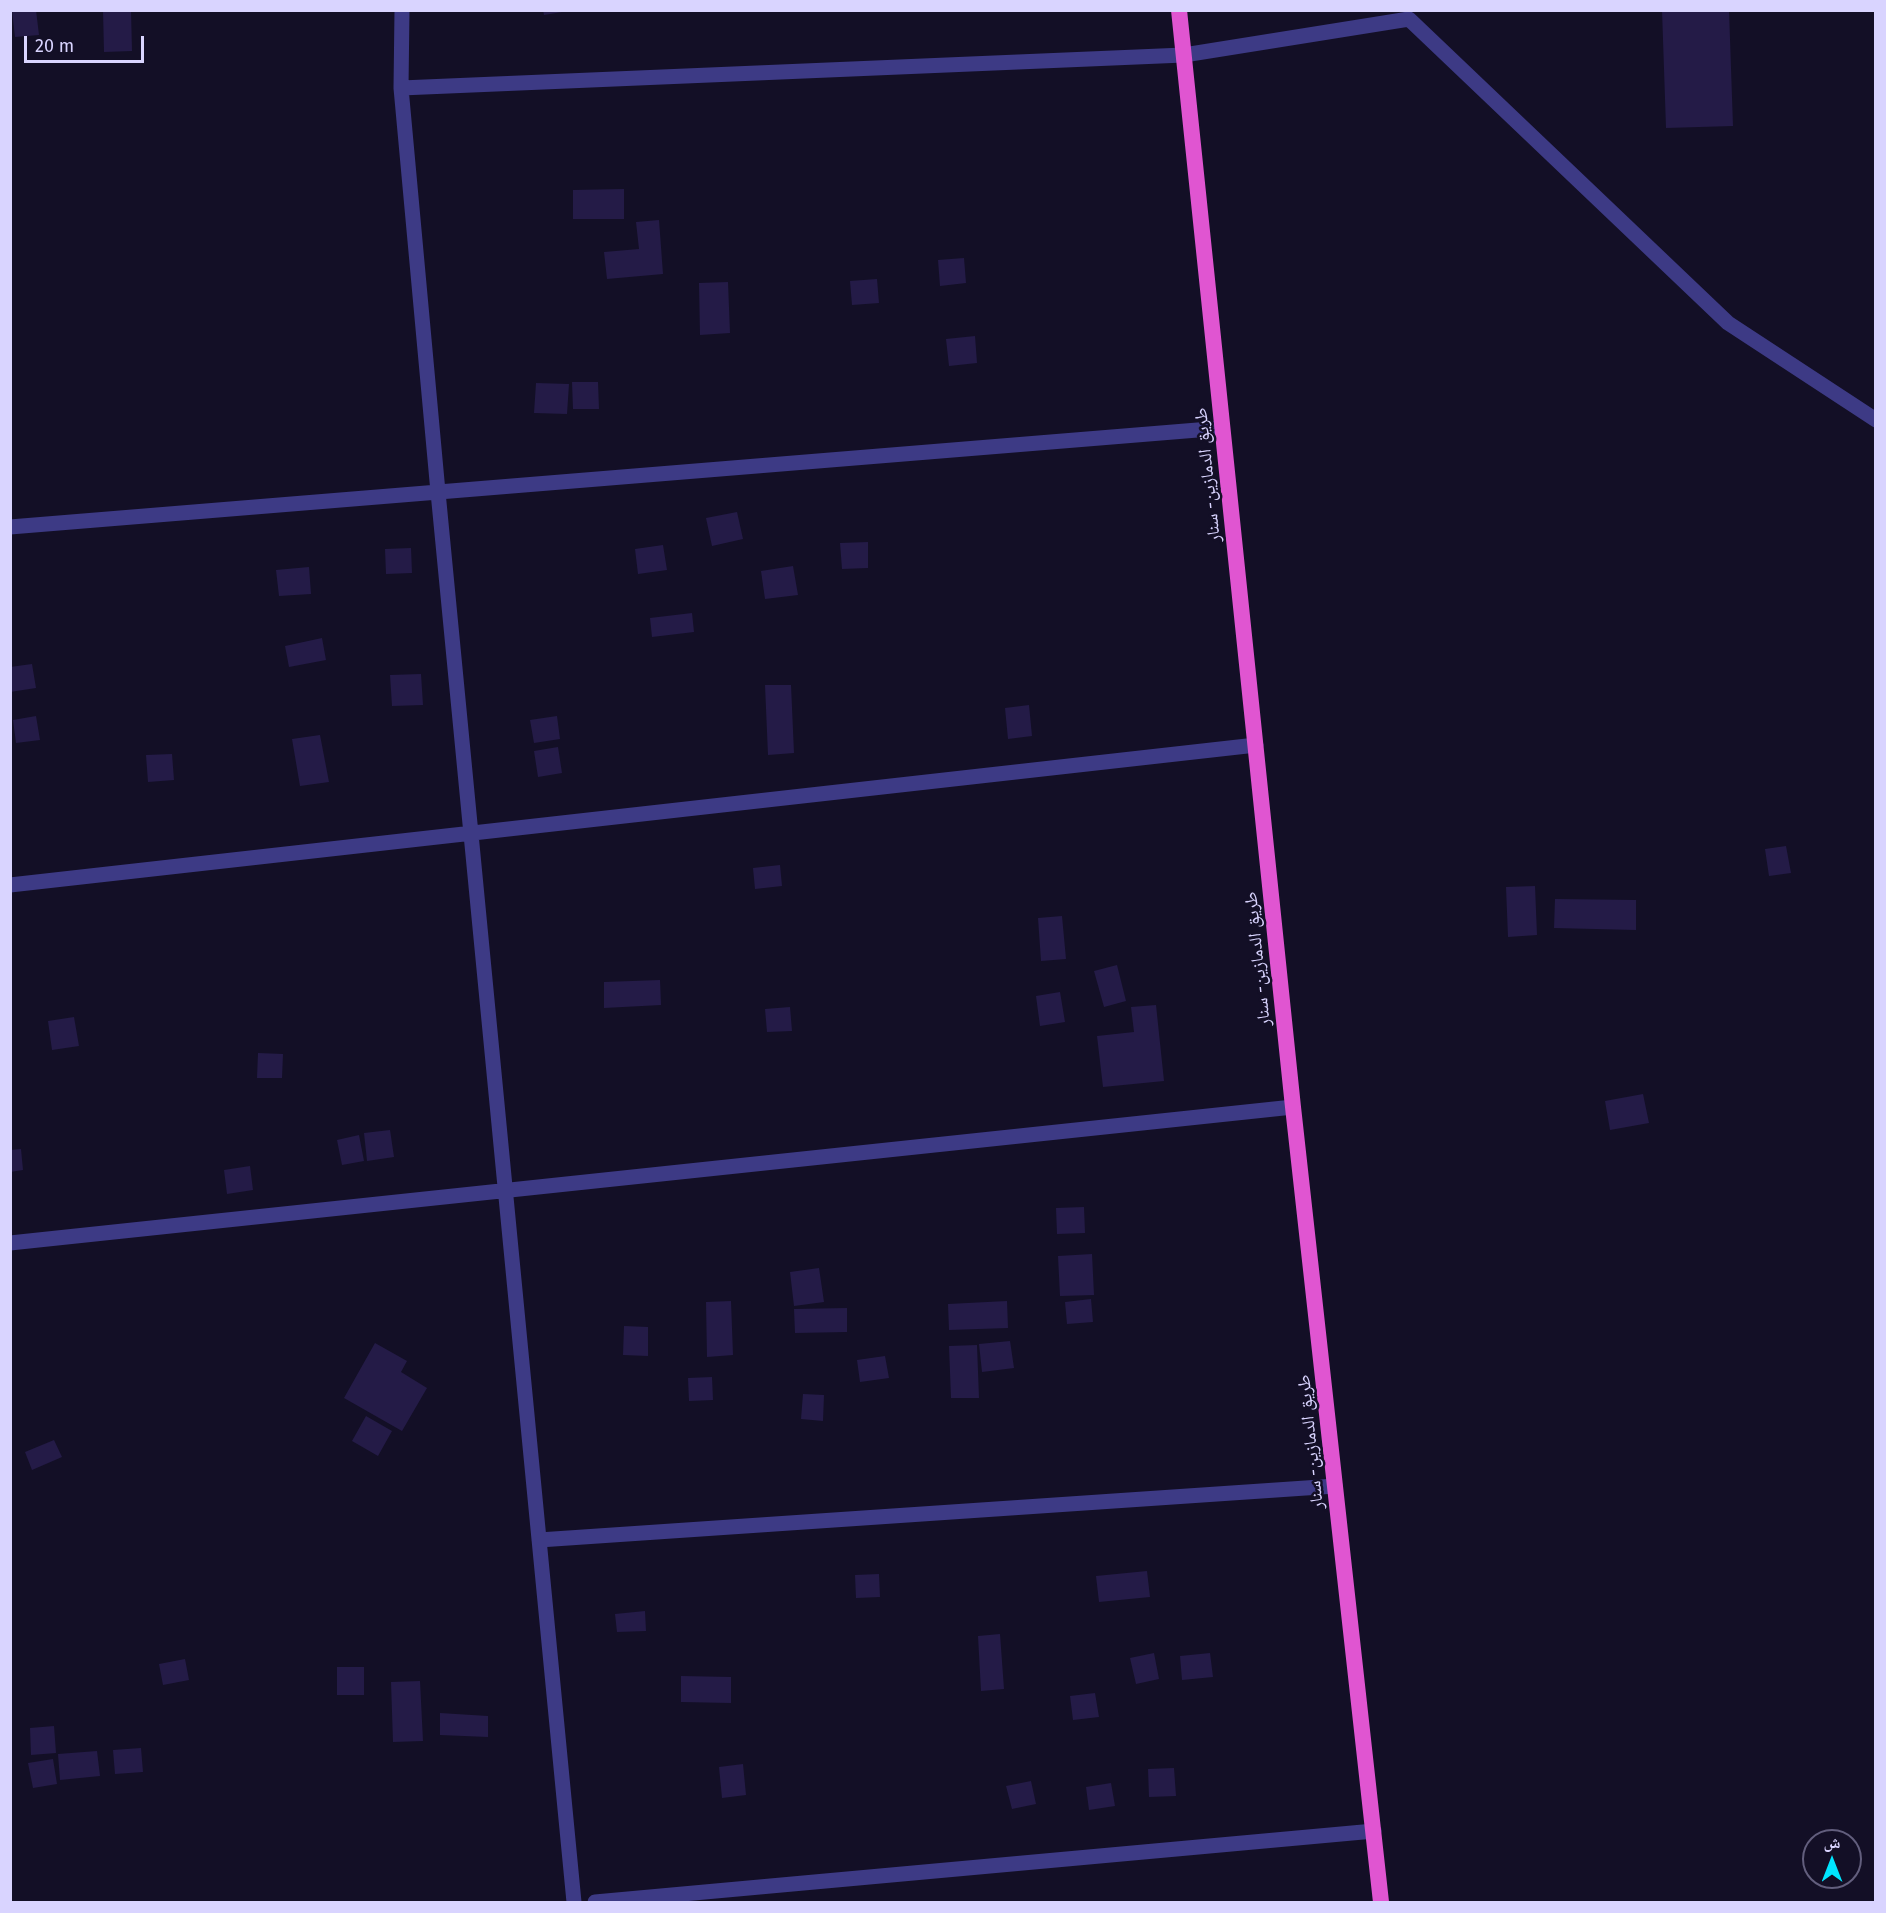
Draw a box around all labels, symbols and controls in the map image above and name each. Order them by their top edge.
scale bar [27,24,147,62]
text: 20 m [35,35,74,57]
street label: طريق الدمازين- سنار [1190,407,1226,543]
street label: طريق الدمازين- سنار [1240,891,1276,1027]
street label: طريق الدمازين- سنار [1293,1374,1329,1510]
north arrow [1802,1829,1862,1889]
text: ش [1824,1833,1840,1852]

